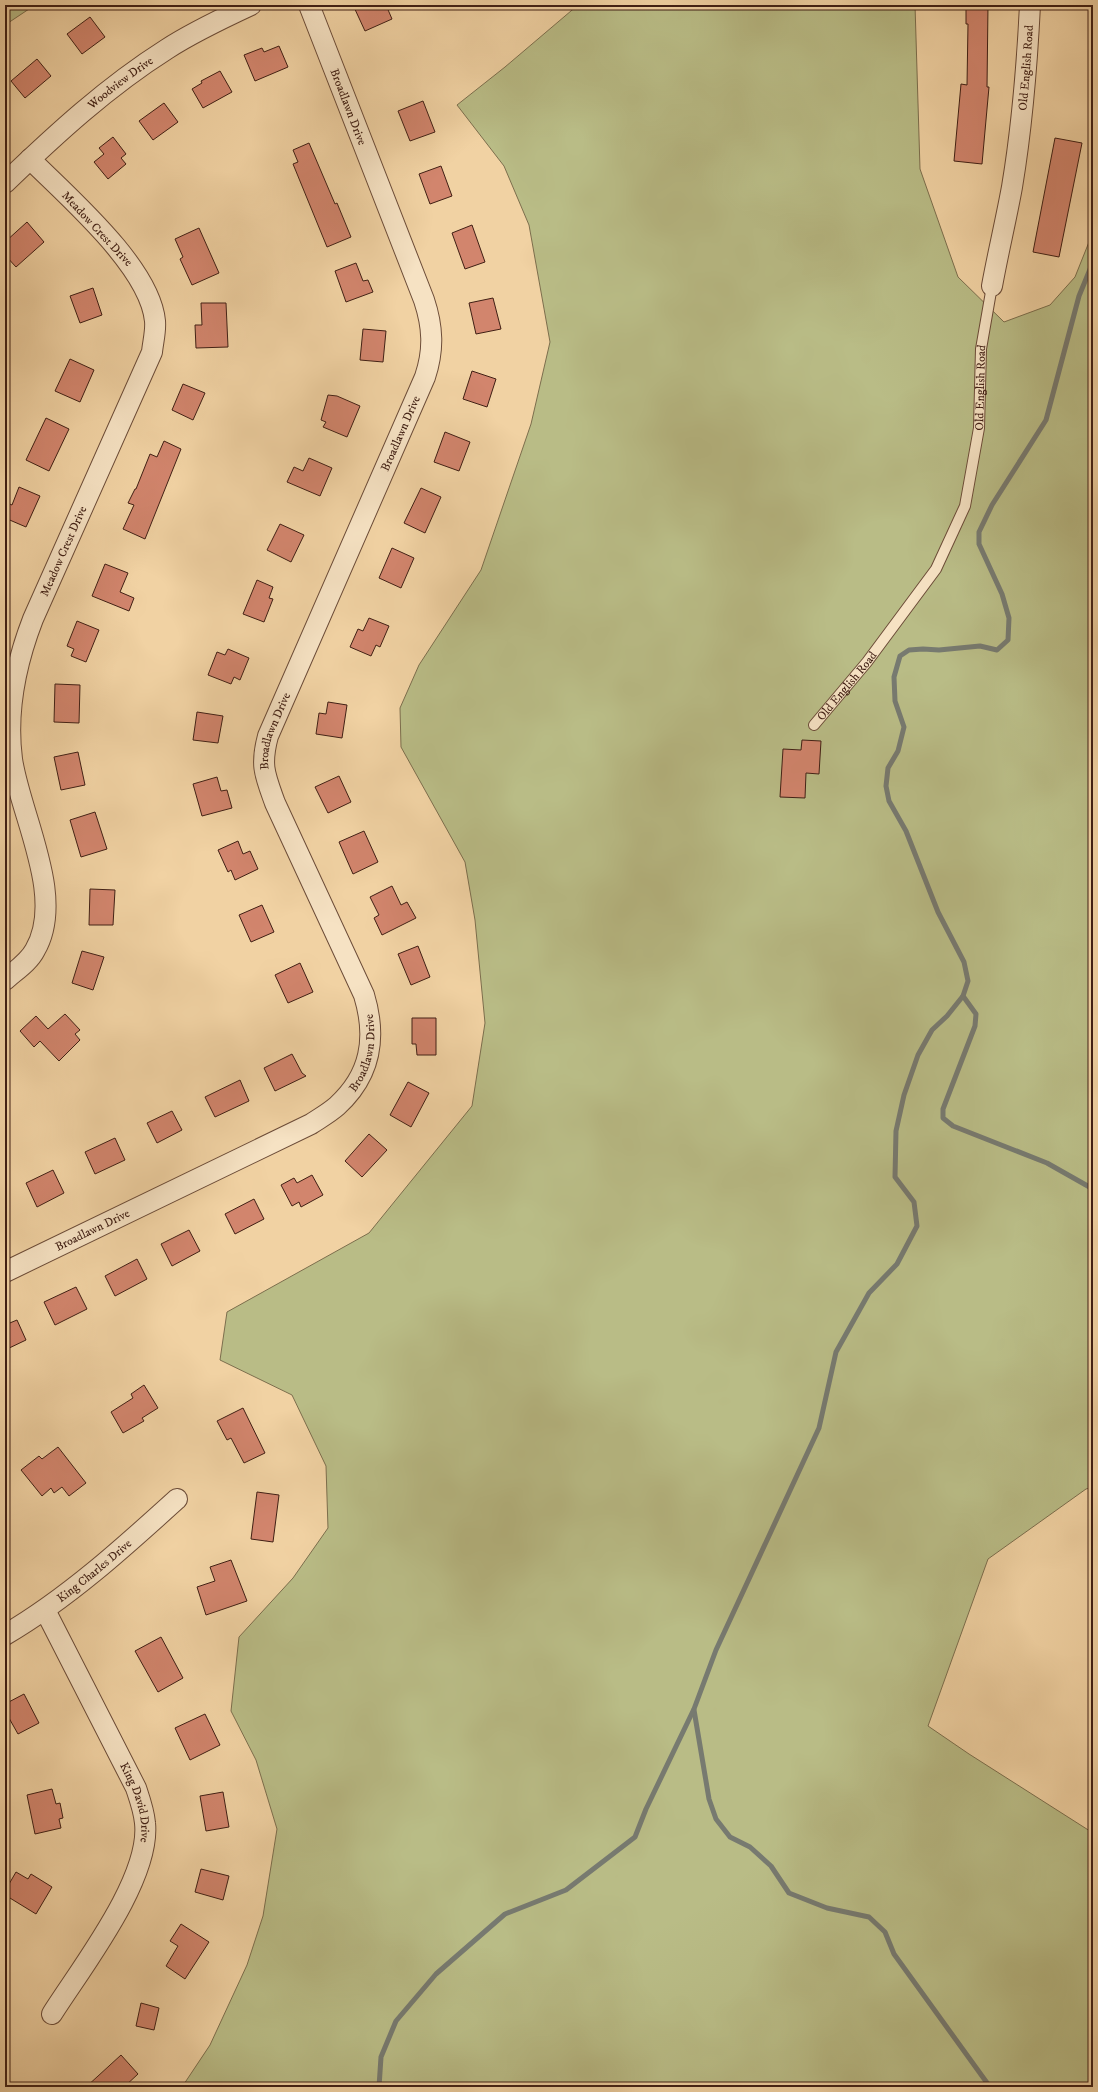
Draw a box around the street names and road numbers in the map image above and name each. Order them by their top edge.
street label: Old English Road [1015,25,1036,111]
street label: Woodview Drive [84,53,156,113]
street label: Broadlawn Drive [327,67,369,147]
street label: Meadow Crest Drive [58,188,136,270]
street label: Old English Road [971,344,989,431]
street label: Broadlawn Drive [377,393,423,473]
street label: Meadow Crest Drive [37,503,90,599]
street label: Old English Road [814,648,880,724]
street label: Broadlawn Drive [256,690,294,770]
street label: Broadlawn Drive [345,1013,378,1095]
street label: Broadlawn Drive [53,1205,132,1254]
street label: King Charles Drive [54,1536,135,1606]
street label: King David Drive [117,1760,153,1844]

